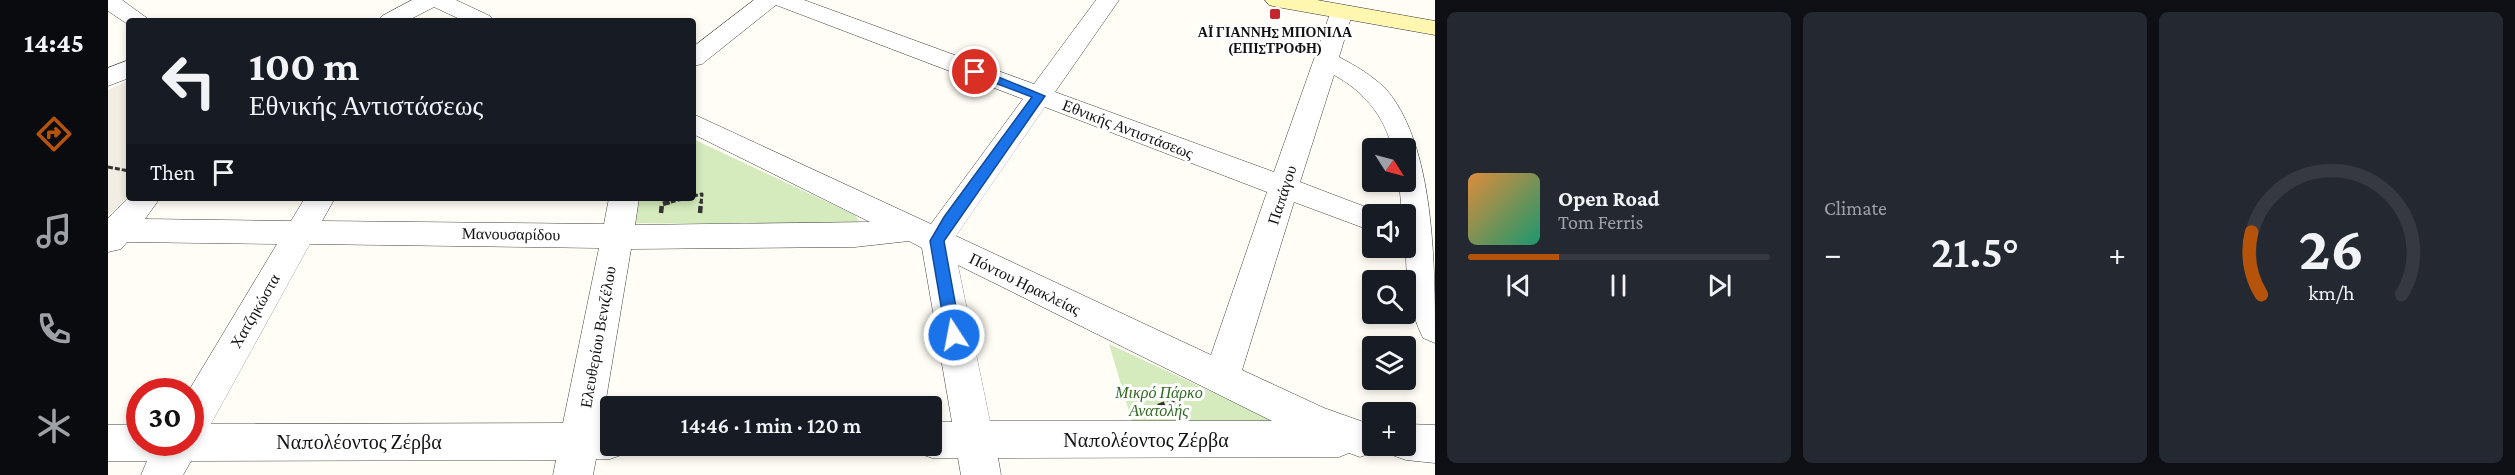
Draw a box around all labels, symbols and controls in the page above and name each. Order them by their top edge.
marker: ΑΪ ΓΙΑΝΝΗΣ ΜΠΟΝΙΛΑ (ΕΠΙΣΤΡΟΦΗ) [1268,7,1282,21]
place label: ΑΪ ΓΙΑΝΝΗΣ ΜΠΟΝΙΛΑ (ΕΠΙΣΤΡΟΦΗ) [1198,24,1353,57]
text: 14:45 [24,28,84,58]
icon: left [150,42,228,120]
text: 100 m [249,42,359,89]
pin [949,46,1000,97]
icon: arrive [958,55,991,88]
text: Εθνικής Αντιστάσεως [249,91,483,121]
street label: Εθνικής Αντιστάσεως [1060,96,1196,163]
icon: directions [33,113,75,155]
north arrow [1362,138,1416,192]
map controls [1362,138,1416,456]
icon: arrive [207,156,240,189]
text: Then [150,160,195,185]
street label: Παπάγου [1264,163,1301,227]
text: Open Road [1558,186,1660,211]
text: Climate [1824,197,1887,219]
button: sound [1362,204,1416,258]
icon: music [33,210,75,252]
text: Tom Ferris [1558,211,1643,233]
text: 26 [2298,213,2364,282]
street label: Μανουσαρίδου [462,225,560,244]
text: 21.5° [1931,227,2019,277]
text: − [1824,235,1841,272]
text: + [2109,235,2126,272]
street label: Πόντου Ηρακλείας [966,250,1084,319]
street label: Ελευθερίου Βενιζέλου [577,265,620,409]
icon: previous [1502,269,1535,302]
icon: pause [1602,269,1635,302]
icon: next [1703,269,1736,302]
street label: Χατζηκώστα [227,270,284,352]
button: search [1362,270,1416,324]
text: km/h [2308,281,2355,305]
position arrow [922,303,986,367]
icon: phone [33,308,75,350]
button: layers [1362,336,1416,390]
speed limit sign: 30 [126,378,204,456]
park label: Μικρό Πάρκο Ανατολής [1114,384,1203,420]
button: + [1362,402,1416,456]
icon: climate [33,405,75,447]
text: 14:46 · 1 min · 120 m [681,413,861,438]
street label: Ναπολέοντος Ζέρβα [1063,429,1229,452]
street label: Ναπολέοντος Ζέρβα [276,431,442,454]

